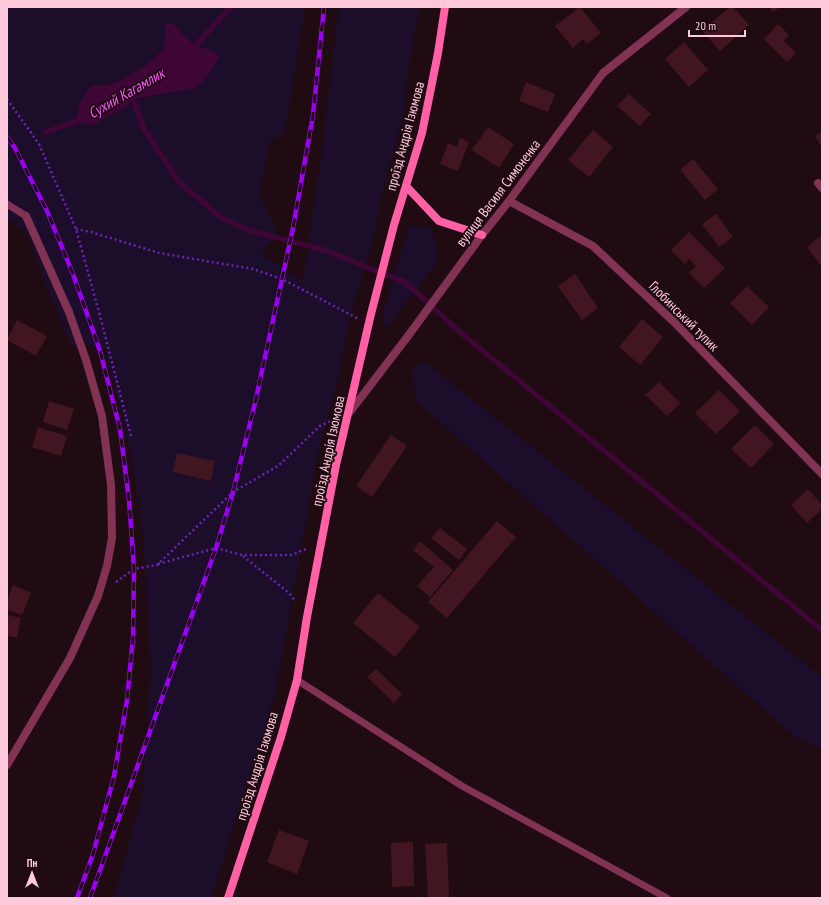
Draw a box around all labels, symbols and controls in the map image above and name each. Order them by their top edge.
scale bar [689,12,745,38]
text: 20 m [695,18,716,33]
water label: Сухий Кагамлик [84,62,169,122]
street label: проїзд Андрія Ізюмова [382,79,428,193]
street label: вулиця Василя Симоненка [452,136,544,250]
street label: Глобинський тупик [645,277,723,355]
street label: проїзд Андрія Ізюмова [308,394,348,508]
street label: проїзд Андрія Ізюмова [232,710,282,822]
north arrow [12,853,52,893]
text: Пн [27,856,37,870]

